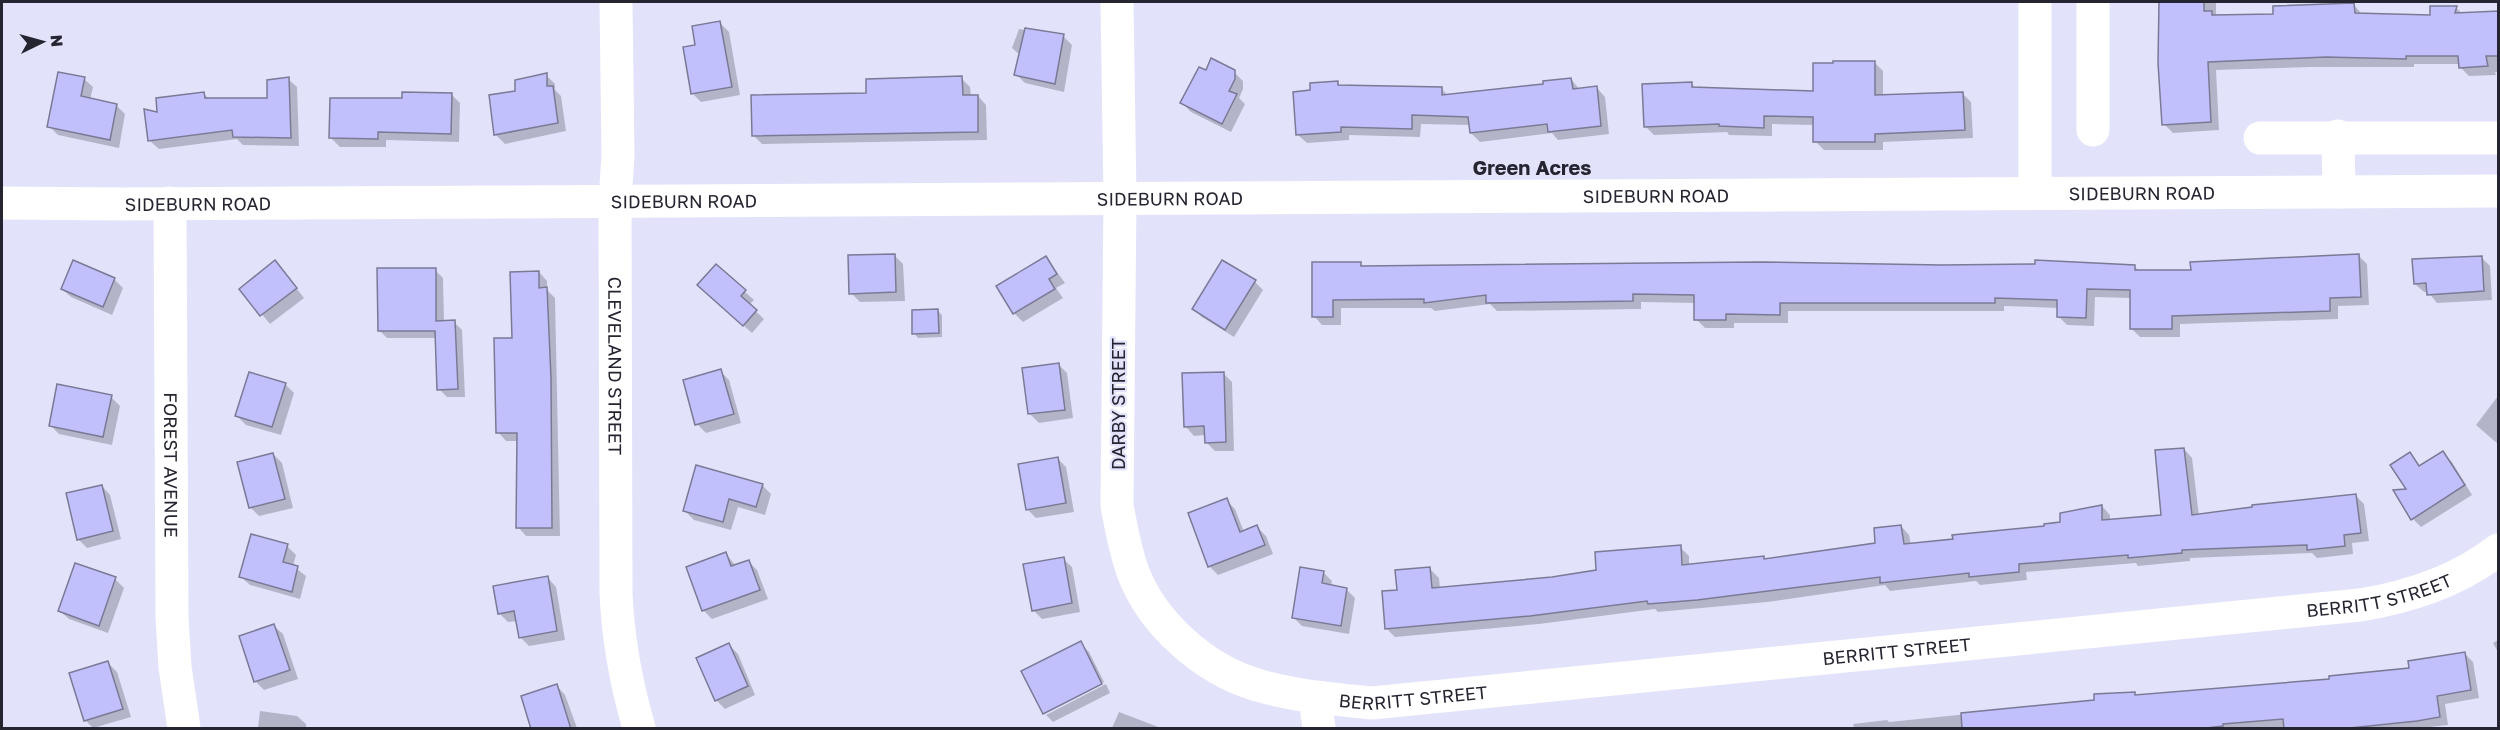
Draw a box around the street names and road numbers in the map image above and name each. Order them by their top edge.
street label: SIDEBURN ROAD [2069,182,2215,204]
street label: SIDEBURN ROAD [1583,184,1729,207]
street label: SIDEBURN ROAD [1097,187,1243,210]
street label: SIDEBURN ROAD [611,190,757,212]
street label: SIDEBURN ROAD [125,192,271,215]
street label: CLEVELAND STREET [604,277,627,455]
street label: DARBY STREET [1107,338,1129,470]
street label: FOREST AVENUE [160,392,183,538]
street label: BERRITT STREET [2305,569,2455,621]
street label: BERRITT STREET [1822,633,1972,669]
street label: BERRITT STREET [1338,681,1488,714]

